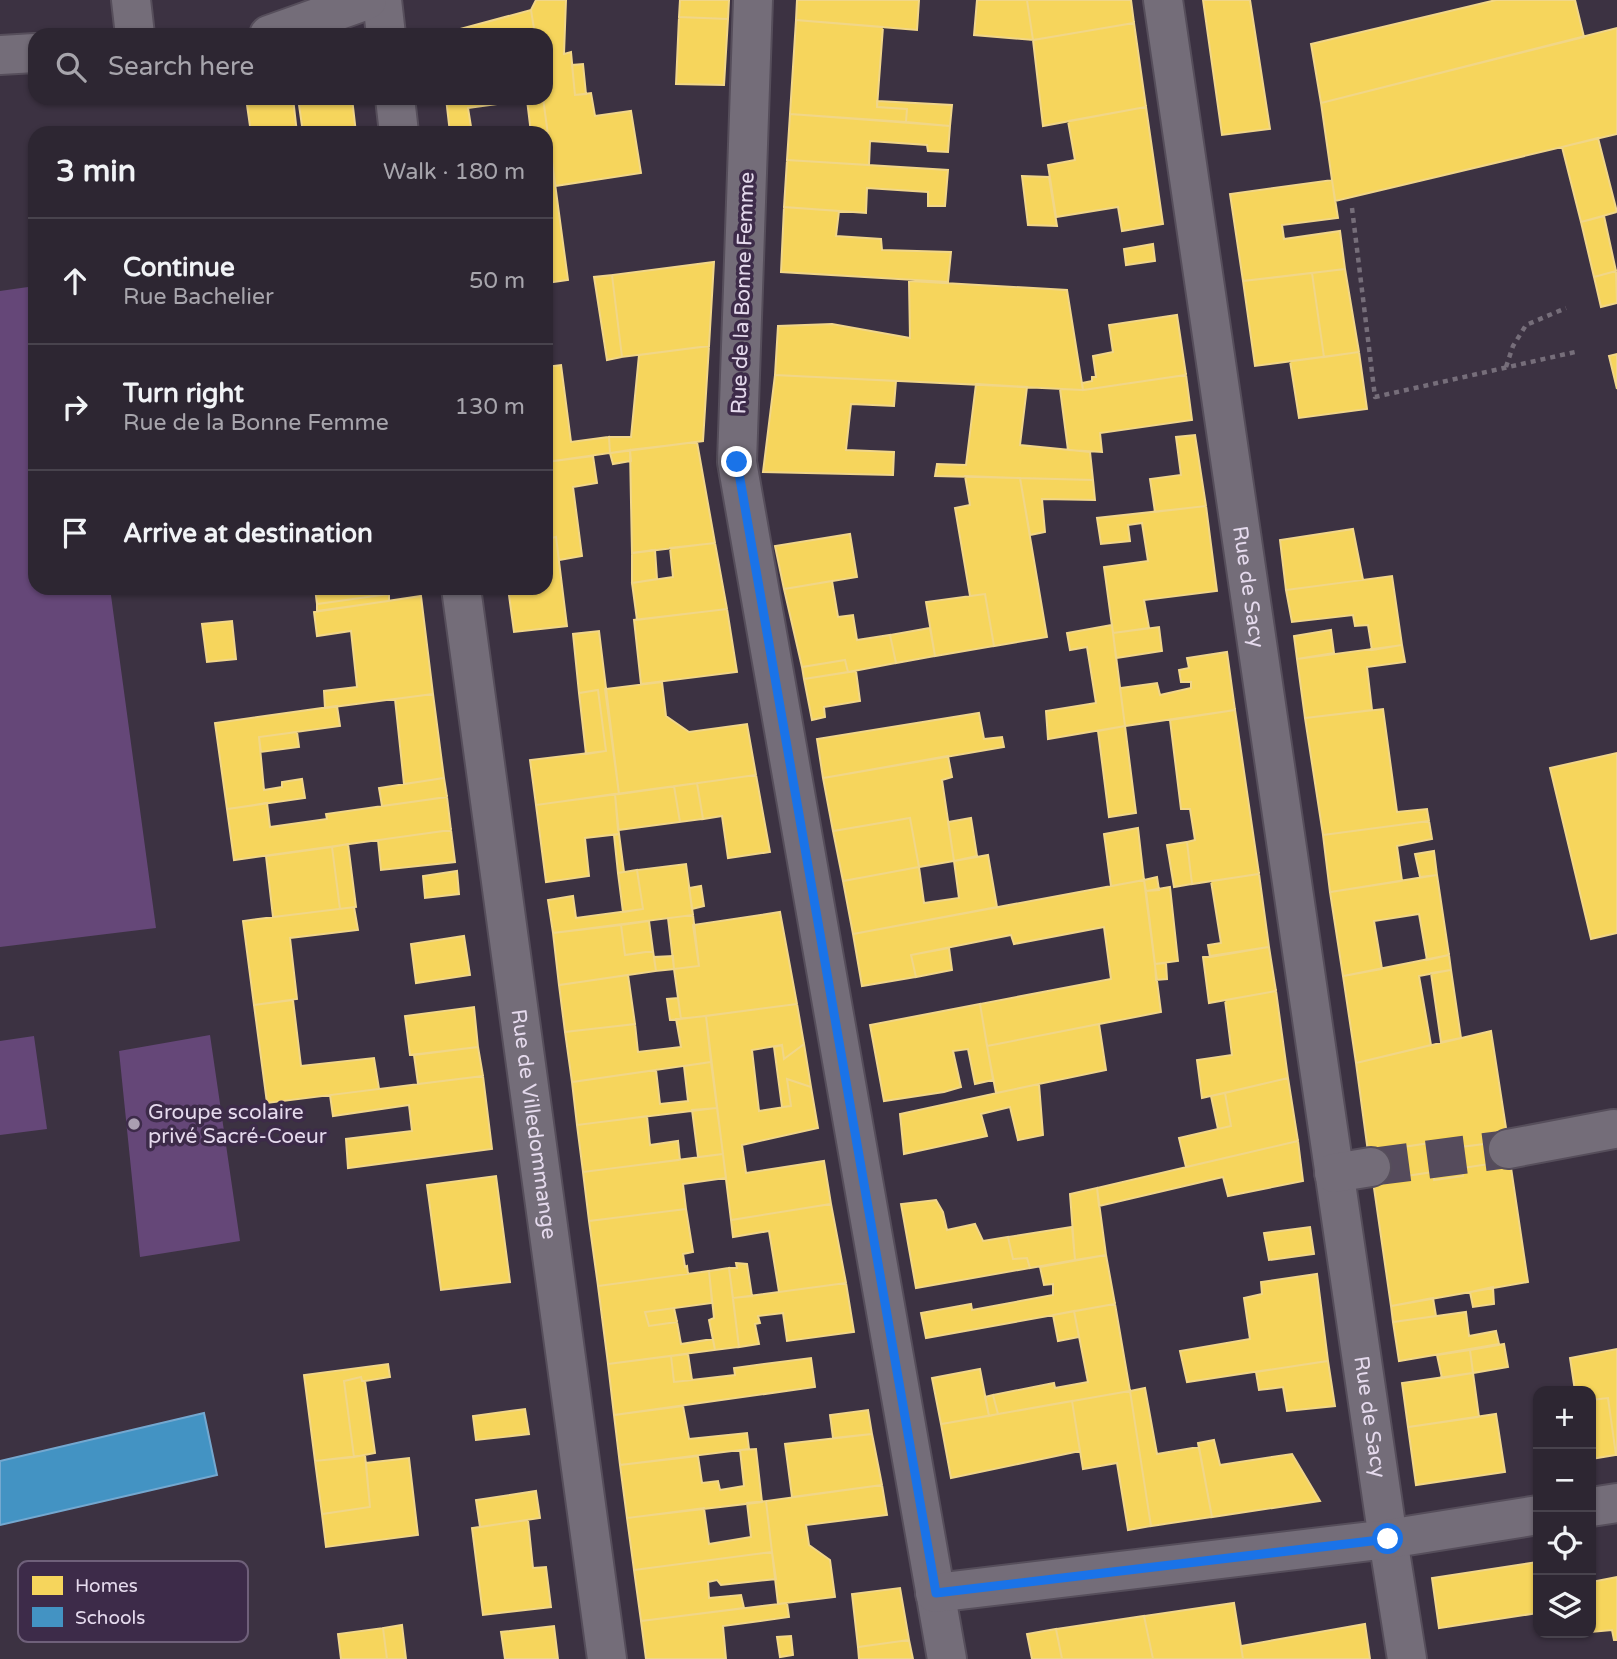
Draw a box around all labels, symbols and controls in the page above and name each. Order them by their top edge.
search box [28,28,553,105]
icon: search [52,48,90,86]
text: Search here [108,51,254,82]
text: 3 min [56,153,136,190]
text: Walk · 180 m [383,158,525,186]
street label: Rue de la Bonne Femme [726,171,760,415]
text: Continue [123,252,235,283]
icon: ahead [56,262,94,300]
text: 50 m [469,267,525,295]
text: Rue Bachelier [123,283,274,311]
text: Turn right [123,378,244,409]
icon: right [56,388,94,426]
text: 130 m [455,393,525,421]
text: Rue de la Bonne Femme [123,409,389,437]
route end [721,446,752,477]
icon: arrive [56,514,94,552]
text: Arrive at destination [123,518,373,549]
street label: Rue de Sacy [1228,524,1270,649]
street label: Rue de Villedommange [506,1007,562,1241]
place label: Groupe scolaire privé Sacré-Coeur [148,1100,327,1149]
marker: Groupe scolaire privé Sacré-Coeur [126,1116,142,1132]
street label: Rue de Sacy [1349,1354,1391,1480]
map controls [1533,1386,1596,1638]
button: + [1533,1386,1596,1449]
button: − [1533,1449,1596,1512]
button: locate [1533,1512,1596,1575]
route start [1372,1523,1403,1554]
legend [18,1561,248,1642]
text: Homes [75,1575,138,1597]
button: layers [1533,1575,1596,1638]
text: Schools [75,1607,145,1629]

